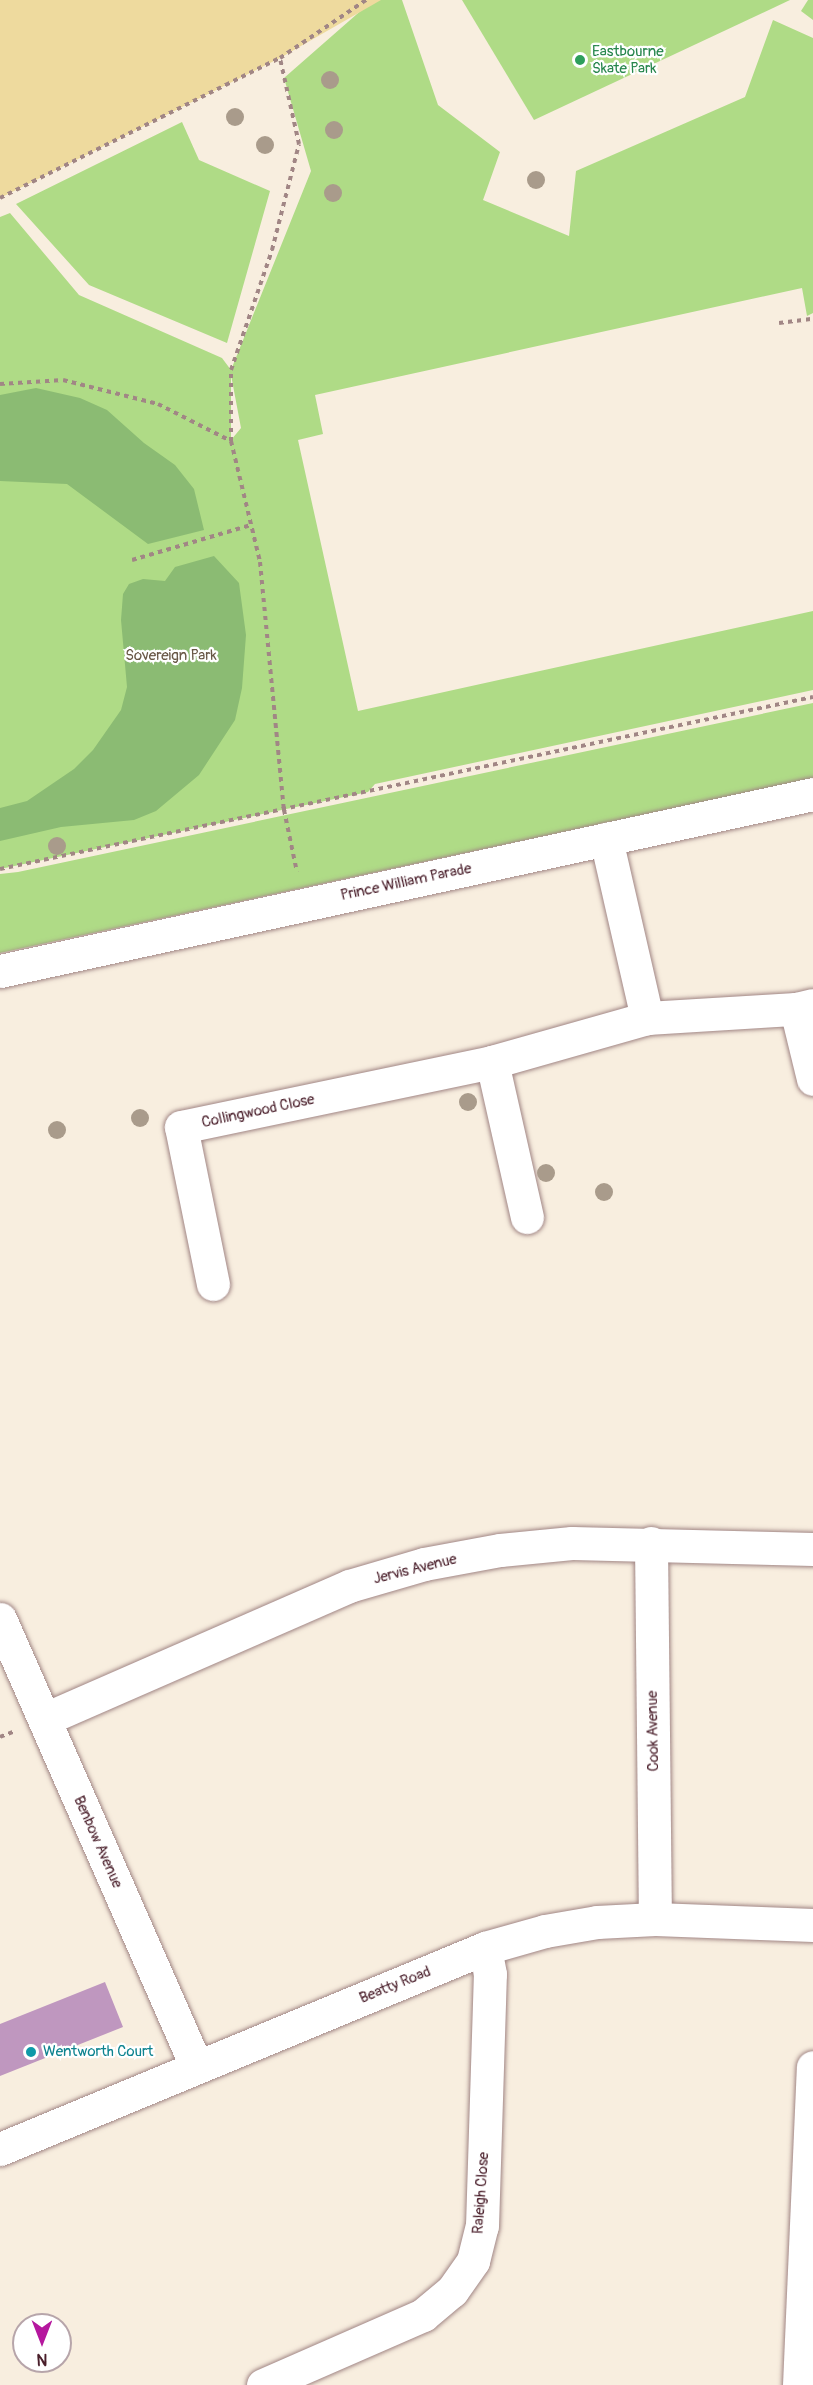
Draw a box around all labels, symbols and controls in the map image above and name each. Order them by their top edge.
place label: Eastbourne Skate Park [592,42,664,77]
marker: Eastbourne Skate Park [573,53,587,67]
park label: Sovereign Park [125,647,217,665]
street label: Prince William Parade [339,859,473,905]
street label: Collingwood Close [200,1090,316,1132]
street label: Jervis Avenue [371,1550,459,1588]
street label: Cook Avenue [643,1690,663,1772]
street label: Benbow Avenue [70,1793,126,1891]
street label: Beatty Road [357,1963,433,2007]
place label: Wentworth Court [43,2043,153,2061]
marker: Wentworth Court [24,2045,38,2059]
street label: Raleigh Close [469,2151,493,2235]
north arrow [12,2313,72,2373]
text: N [37,2349,47,2369]

